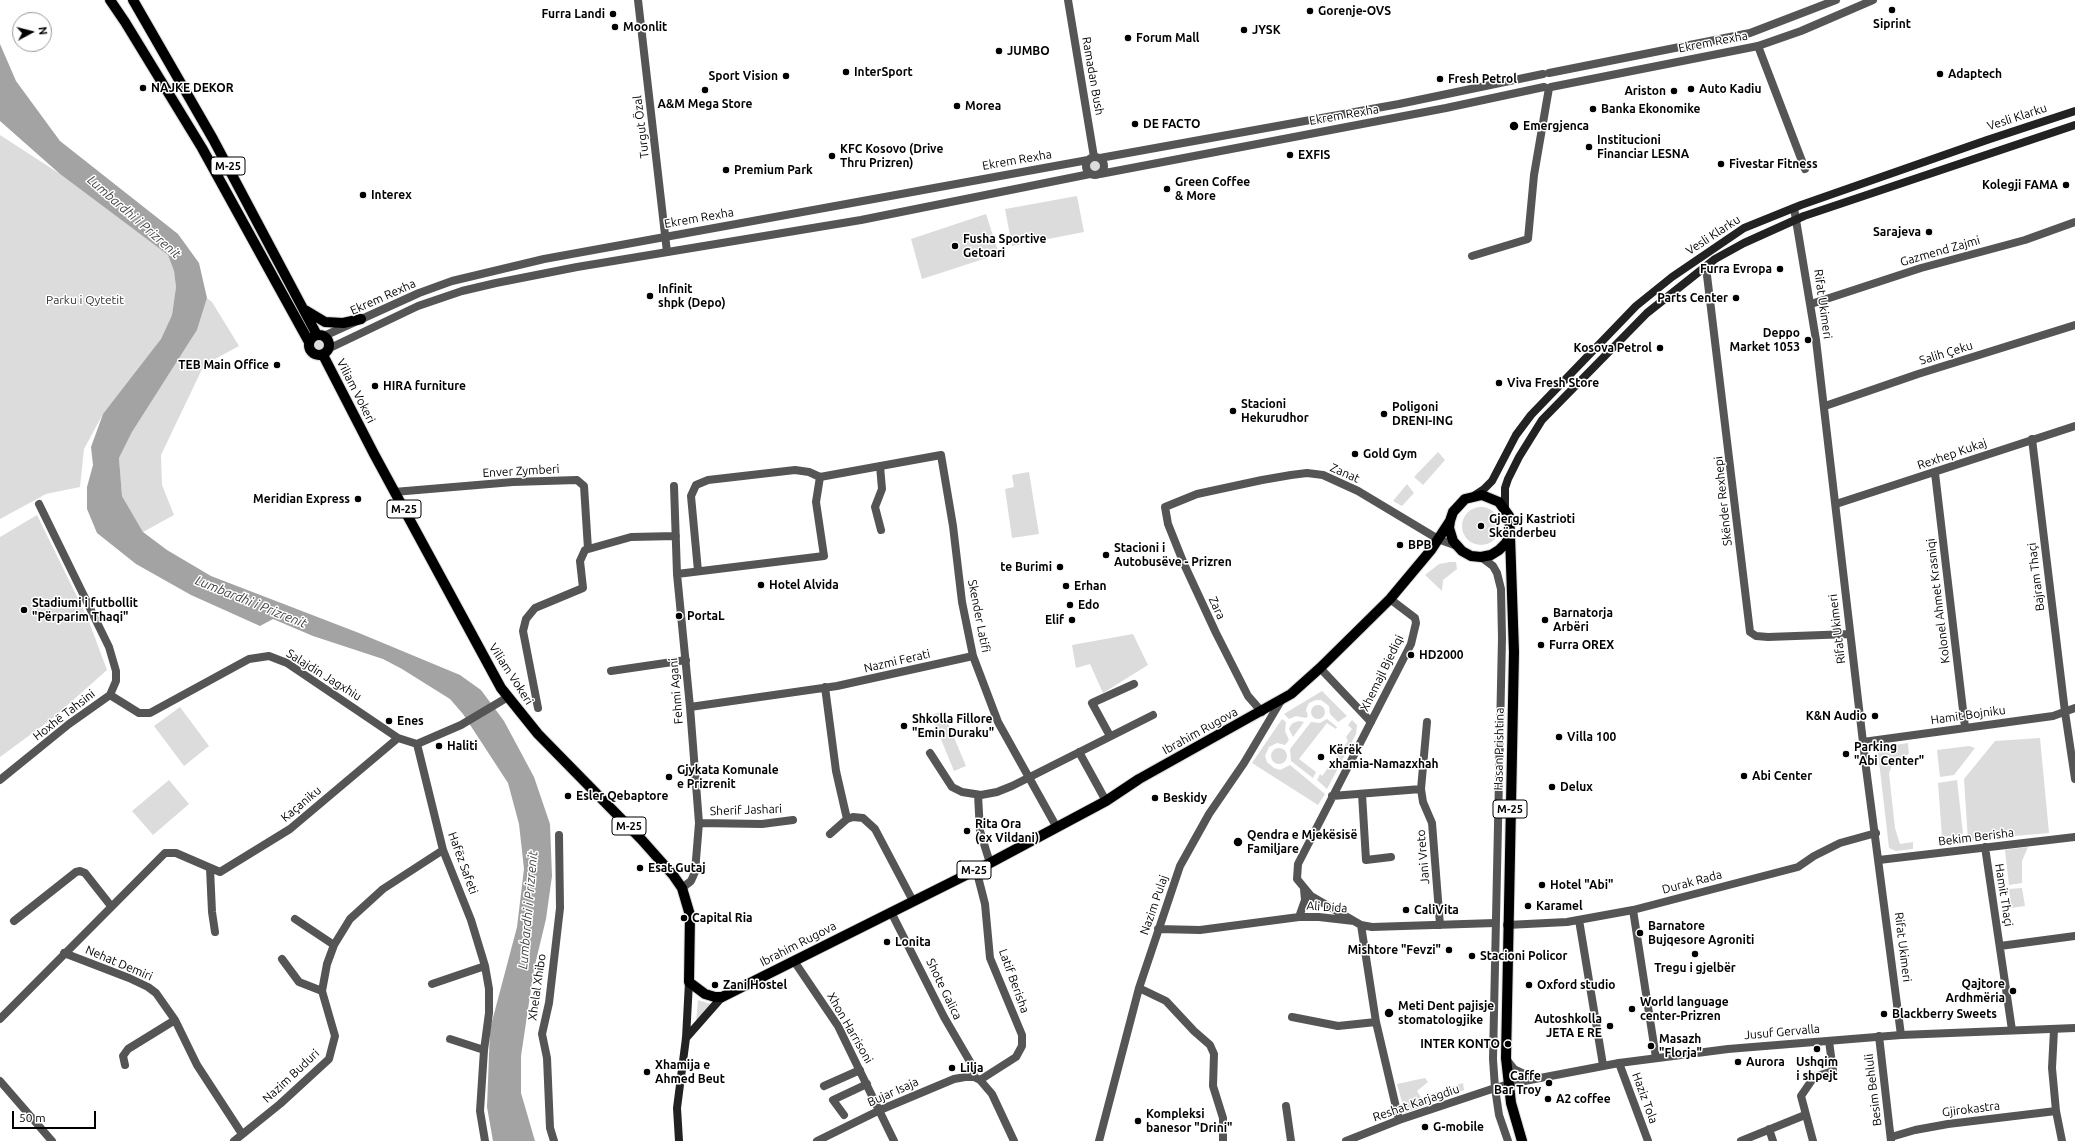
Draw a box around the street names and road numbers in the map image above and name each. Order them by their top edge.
street label: Ekrem Rexha [1677,28,1749,56]
street label: Ramadan Bush [1079,36,1107,116]
street label: Turgut Özal [630,95,652,159]
street label: Vesli Klarku [1985,101,2049,133]
street label: Ekrem Rexha [1308,102,1380,128]
street label: Ekrem Rexha [981,147,1053,173]
road number: M-25 [211,157,245,175]
street label: Ekrem Rexha [663,205,735,231]
street label: Vesli Klarku [1683,212,1743,258]
street label: Gazmend Zajmi [1898,233,1982,269]
street label: Rifat Ukimeri [1811,268,1835,340]
street label: Ekrem Rexha [348,276,418,318]
street label: Salih Çeku [1918,338,1974,368]
street label: Viliam Vokeri [334,356,378,426]
street label: Rexhep Kukaj [1915,435,1989,473]
street label: Skënder Rexhepi [1711,455,1735,547]
street label: Zanat [1328,460,1362,486]
street label: Enver Zymberi [482,462,560,480]
road number: M-25 [387,500,421,518]
street label: Kolonel Ahmet Krasniqi [1923,538,1953,664]
street label: Bajram Thaçi [2025,542,2047,612]
street label: Skender Latifi [965,578,993,654]
street label: Rifat Ukimeri [1826,593,1848,665]
street label: Zara [1205,594,1229,622]
street label: Xhemajl Bjediqi [1357,632,1407,714]
street label: Viliam Vokeri [486,641,536,707]
street label: Salajdin Jagxhiu [284,646,364,704]
street label: Nazmi Ferati [862,646,932,676]
street label: Fehmi Agani [666,657,686,725]
street label: Hoxhë Tahsini [30,686,98,744]
street label: Hamit Bojniku [1930,703,2006,727]
street label: Ibrahim Rugova [1160,704,1240,758]
street label: Hasan Prishtina [1491,707,1507,791]
street label: Kaçaniku [278,783,324,825]
road number: M-25 [1493,800,1527,818]
street label: Sherif Jashari [710,802,782,818]
road number: M-25 [612,817,646,835]
street label: Bekim Berisha [1937,825,2015,849]
street label: Jani Vreto [1413,829,1433,885]
street label: Hafëz Safeti [445,830,481,896]
road number: M-25 [957,861,991,879]
street label: Hamit Thaçi [1992,863,2016,927]
street label: Durak Rada [1660,867,1724,897]
street label: Nazim Pulaj [1137,873,1171,937]
street label: Ali Dida [1306,898,1348,916]
street label: Rifat Ukimeri [1892,911,1914,983]
street label: Ibrahim Rugova [757,919,839,969]
street label: Nehat Demiri [83,942,155,984]
street label: Latif Berisha [996,947,1032,1015]
street label: Xhelal Xhibo [525,953,549,1021]
street label: Shote Galica [923,956,965,1022]
street label: Xhon Harrisoni [824,990,876,1066]
street label: Jusuf Gervalla [1744,1022,1820,1042]
street label: Nazim Buduri [260,1046,322,1106]
street label: Besim Behluli [1861,1053,1885,1127]
street label: Haziz Tola [1629,1070,1661,1126]
street label: Bujar Isaja [865,1074,921,1110]
street label: Reshat Karjagdiu [1371,1081,1461,1125]
street label: Gjirokastra [1941,1098,2001,1120]

